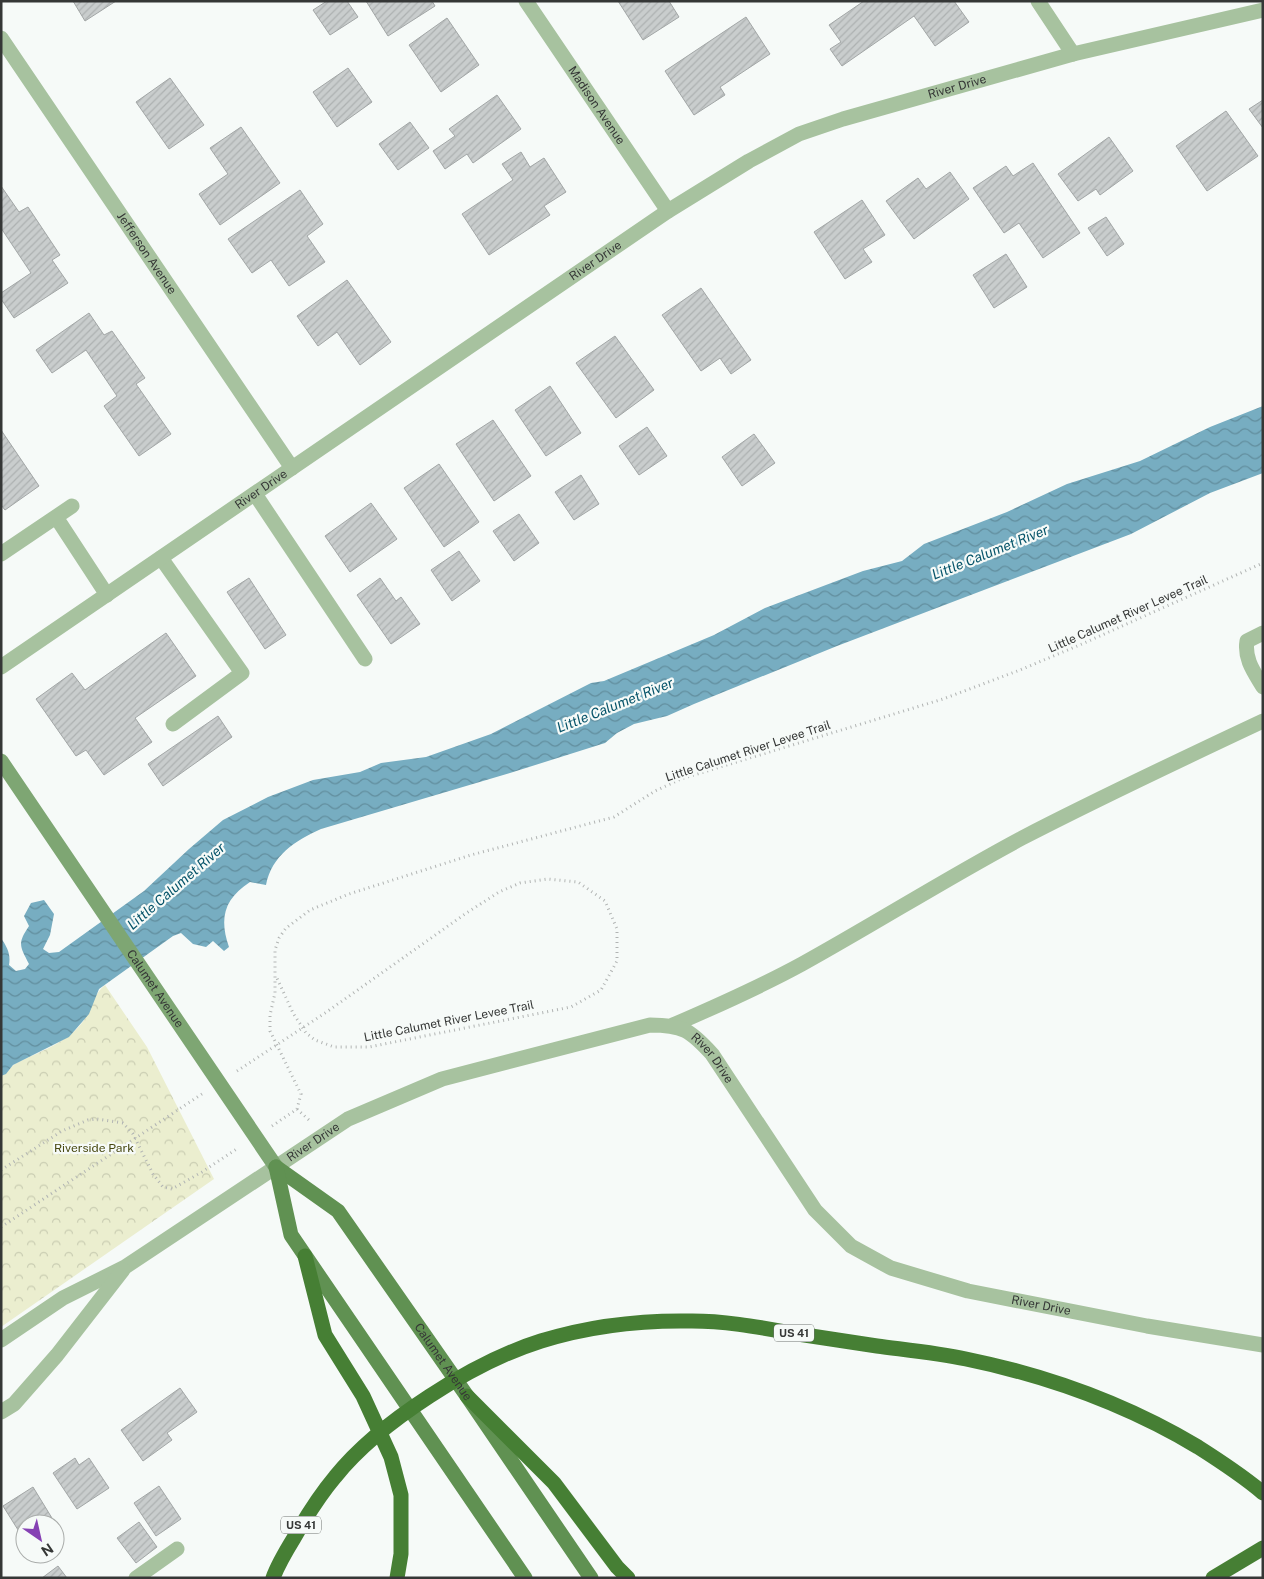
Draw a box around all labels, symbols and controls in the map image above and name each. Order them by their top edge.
street label: Madison Avenue [565,64,628,147]
street label: River Drive [926,72,988,102]
street label: Jefferson Avenue [114,210,179,297]
street label: River Drive [567,238,624,283]
street label: River Drive [232,466,290,512]
water label: Little Calumet River [930,521,1051,583]
street label: Little Calumet River Levee Trail [1046,572,1210,656]
water label: Little Calumet River [555,674,676,736]
street label: Little Calumet River Levee Trail [664,718,833,784]
water label: Little Calumet River [124,839,229,933]
street label: Calumet Avenue [124,947,187,1030]
street label: Little Calumet River Levee Trail [363,998,536,1044]
street label: River Drive [688,1030,736,1086]
street label: River Drive [284,1120,342,1165]
park label: Riverside Park [54,1141,134,1155]
street label: River Drive [1010,1293,1072,1318]
street label: Calumet Avenue [411,1321,475,1403]
road number: US 41 [774,1325,814,1342]
north arrow [15,1514,65,1564]
road number: US 41 [281,1516,321,1534]
text: N [38,1540,56,1559]

